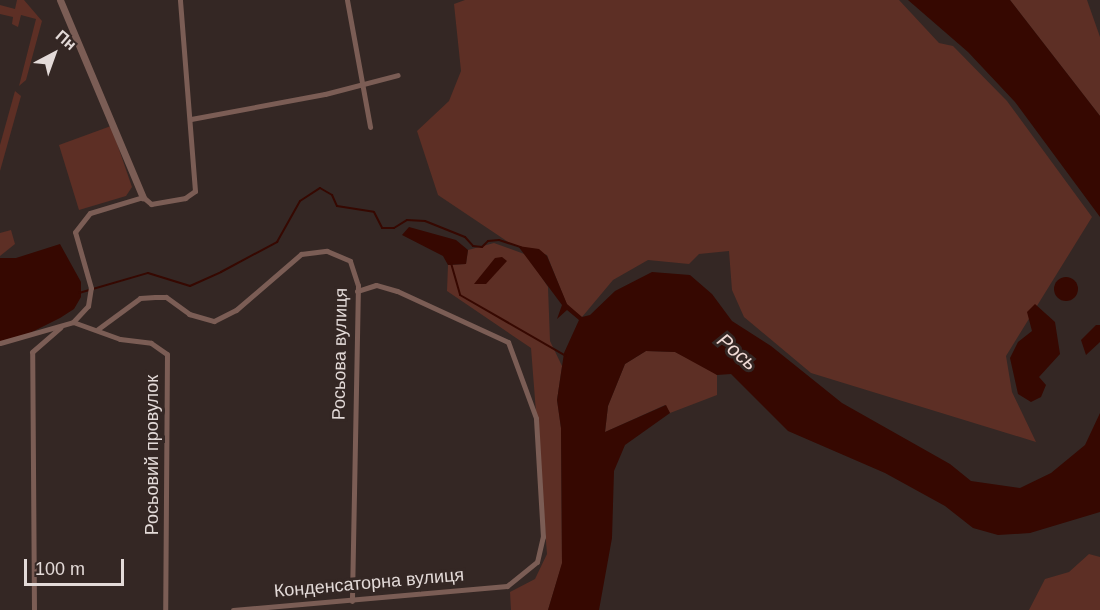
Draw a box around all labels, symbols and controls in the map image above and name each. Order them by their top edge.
north arrow [24,24,84,84]
text: Пн [53,27,80,53]
street label: Росьова вулиця [328,288,352,420]
water label: Рось [712,328,762,376]
street label: Росьовий провулок [141,375,163,535]
scale bar [27,547,128,585]
text: 100 m [35,559,85,579]
street label: Конденсаторна вулиця [273,564,465,602]

